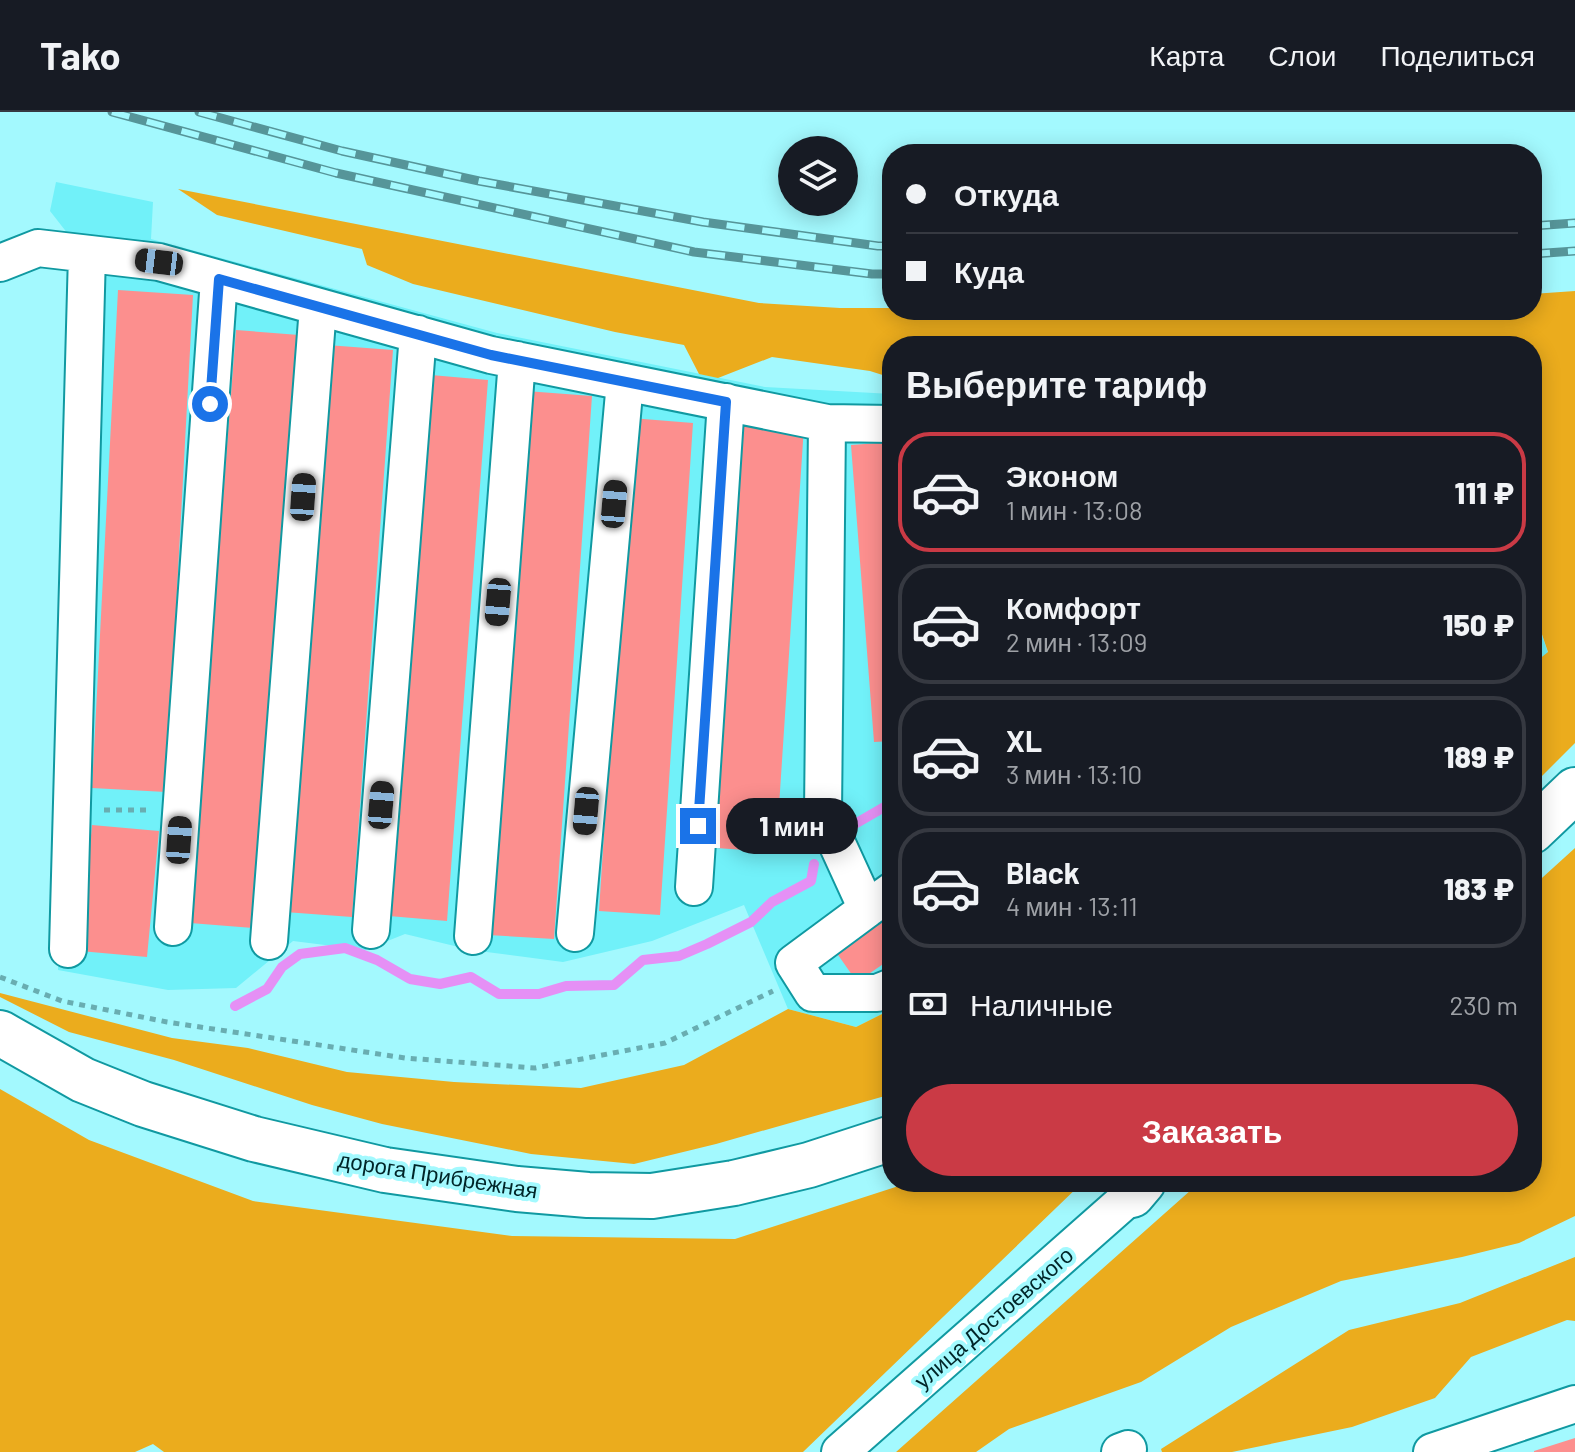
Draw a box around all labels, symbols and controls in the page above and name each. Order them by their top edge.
text: Tako [40,32,121,78]
text: Карта [1149,38,1224,72]
text: Слои [1268,38,1336,72]
text: Поделиться [1380,38,1535,72]
map controls [778,136,858,216]
button: layers [778,136,858,216]
text: Откуда [954,176,1059,212]
car [134,247,184,277]
text: Куда [954,253,1024,289]
text: Выберите тариф [906,362,1207,405]
route start [192,386,228,422]
icon: car [910,456,982,528]
text: Эконом [1006,457,1119,493]
car [289,472,317,522]
text: 111 ₽ [1454,474,1514,510]
car [600,479,628,529]
text: 1 мин · 13:08 [1006,494,1142,525]
car [484,577,512,627]
icon: car [910,588,982,660]
text: Комфорт [1006,589,1141,625]
text: 150 ₽ [1443,606,1514,642]
text: 2 мин · 13:09 [1006,626,1147,657]
icon: car [910,720,982,792]
text: XL [1006,722,1042,758]
text: 189 ₽ [1444,738,1514,774]
text: 3 мин · 13:10 [1006,758,1142,789]
car [367,780,395,830]
car [572,786,600,836]
callout: 1 мин [726,798,858,854]
route end [680,808,716,844]
text: 1 мин [759,810,825,841]
car [165,815,193,865]
icon: car [910,852,982,924]
text: Black [1006,854,1080,890]
text: 183 ₽ [1443,870,1514,906]
text: 4 мин · 13:11 [1006,890,1138,921]
icon: cash [906,982,950,1026]
text: Наличные [970,986,1113,1022]
text: 230 m [1449,989,1518,1020]
button: Заказать [906,1084,1518,1176]
street label: дорога Прибрежная [336,1145,540,1204]
street label: улица Достоевского [908,1241,1078,1394]

